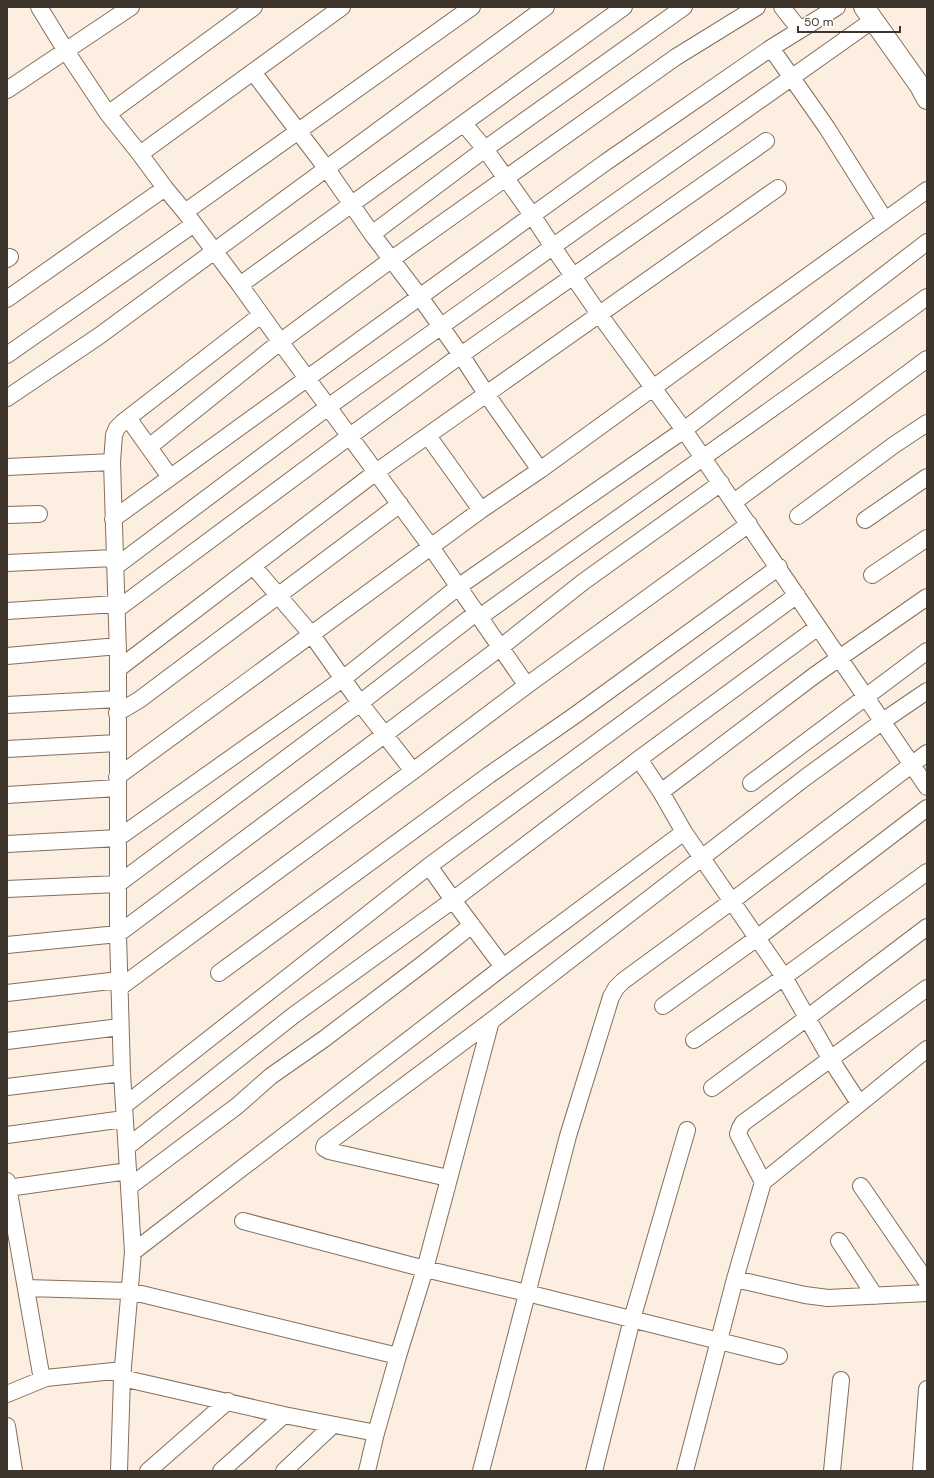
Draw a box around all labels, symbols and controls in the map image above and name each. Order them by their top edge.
scale bar [798,8,900,34]
text: 50 m [804,14,833,30]

